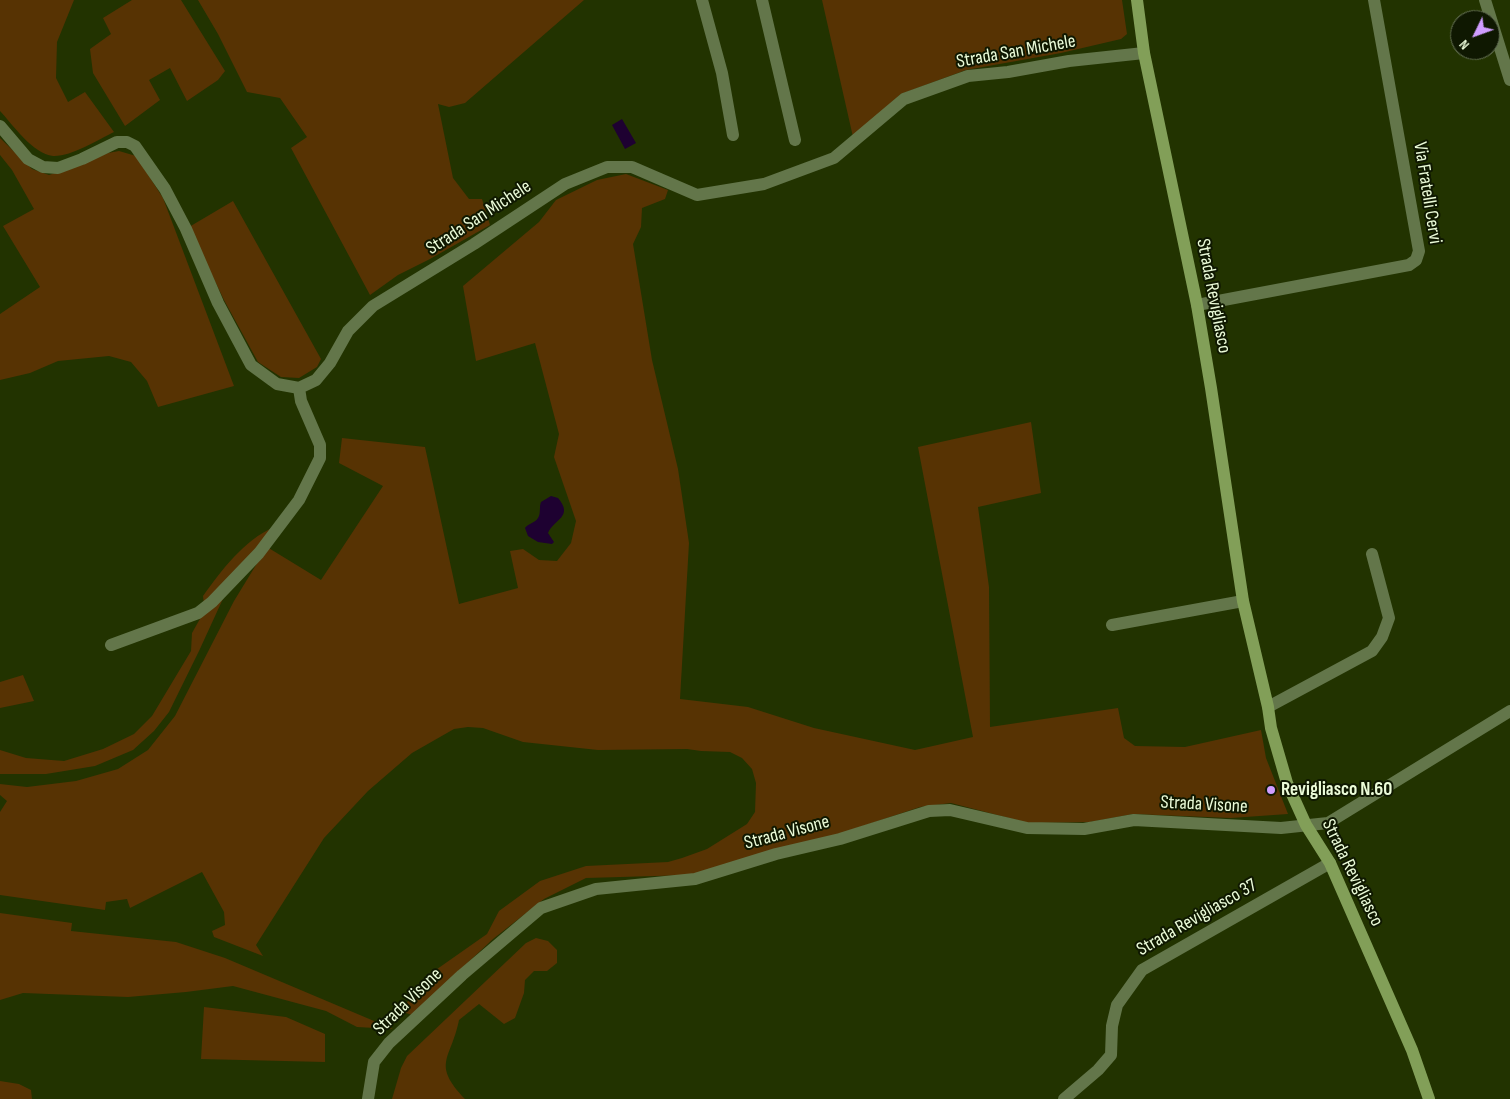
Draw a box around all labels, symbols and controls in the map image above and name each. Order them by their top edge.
north arrow [1450,10,1500,60]
street label: Strada San Michele [955,30,1077,74]
text: N [1455,36,1473,53]
street label: Via Fratelli Cervi [1408,141,1446,245]
street label: Strada San Michele [422,176,536,260]
street label: Strada Revigliasco [1191,237,1235,355]
place label: Revigliasco N.60 [1281,779,1392,801]
marker: Revigliasco N.60 [1265,784,1277,796]
street label: Strada Visone [1160,791,1248,819]
street label: Strada Visone [742,811,832,855]
street label: Strada Revigliasco [1316,816,1388,930]
street label: Strada Revigliasco 37 [1133,874,1261,962]
street label: Strada Visone [369,964,447,1040]

